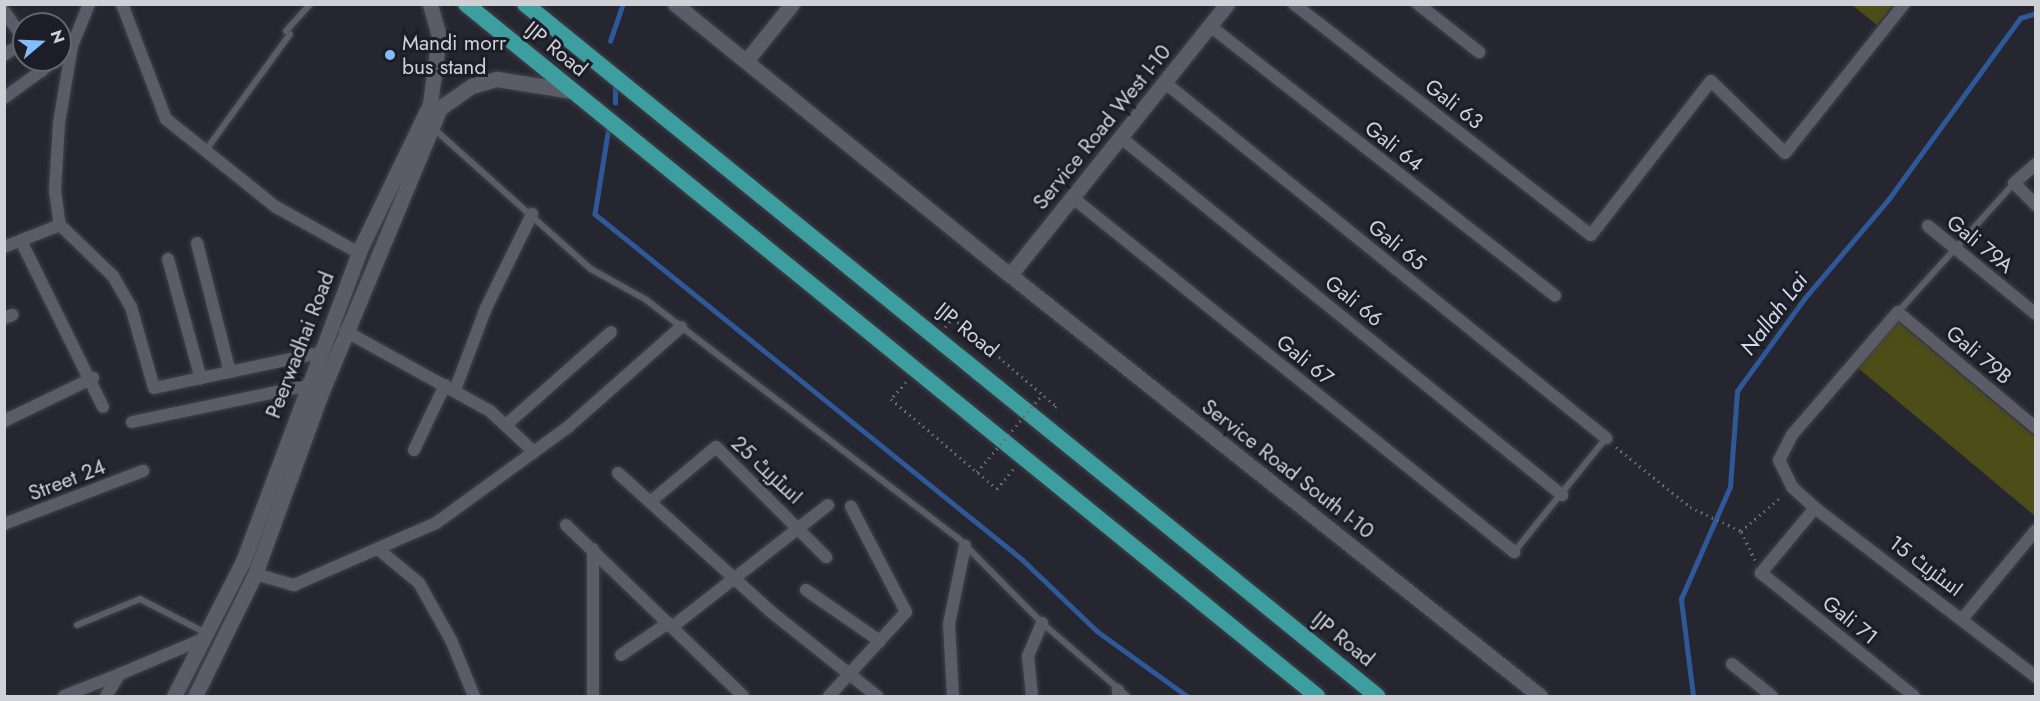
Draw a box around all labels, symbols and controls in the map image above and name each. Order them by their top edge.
north arrow [12,12,72,72]
street label: IJP Road [520,16,592,82]
text: N [45,27,71,46]
place label: Mandi morr bus stand [402,30,506,80]
street label: Service Road West I-10 [1028,39,1176,215]
marker: Mandi morr bus stand [383,48,397,62]
street label: Gali 63 [1420,74,1488,134]
street label: Gali 64 [1360,115,1428,177]
street label: Gali 79A [1942,210,2018,278]
street label: Gali 65 [1363,214,1431,276]
street label: Peerwadhai Road [260,268,340,422]
water label: Nallah Lai [1735,268,1813,360]
street label: Gali 66 [1320,270,1388,332]
street label: IJP Road [931,297,1003,363]
street label: Gali 79B [1941,320,2017,390]
street label: Gali 67 [1271,329,1339,391]
street label: Service Road South I-10 [1197,394,1379,544]
street label: اسٹریٹ 25 [726,431,808,509]
street label: Street 24 [25,454,109,506]
street label: اسٹریٹ 15 [1884,530,1968,602]
street label: Gali 71 [1817,590,1883,650]
street label: IJP Road [1307,606,1379,672]

